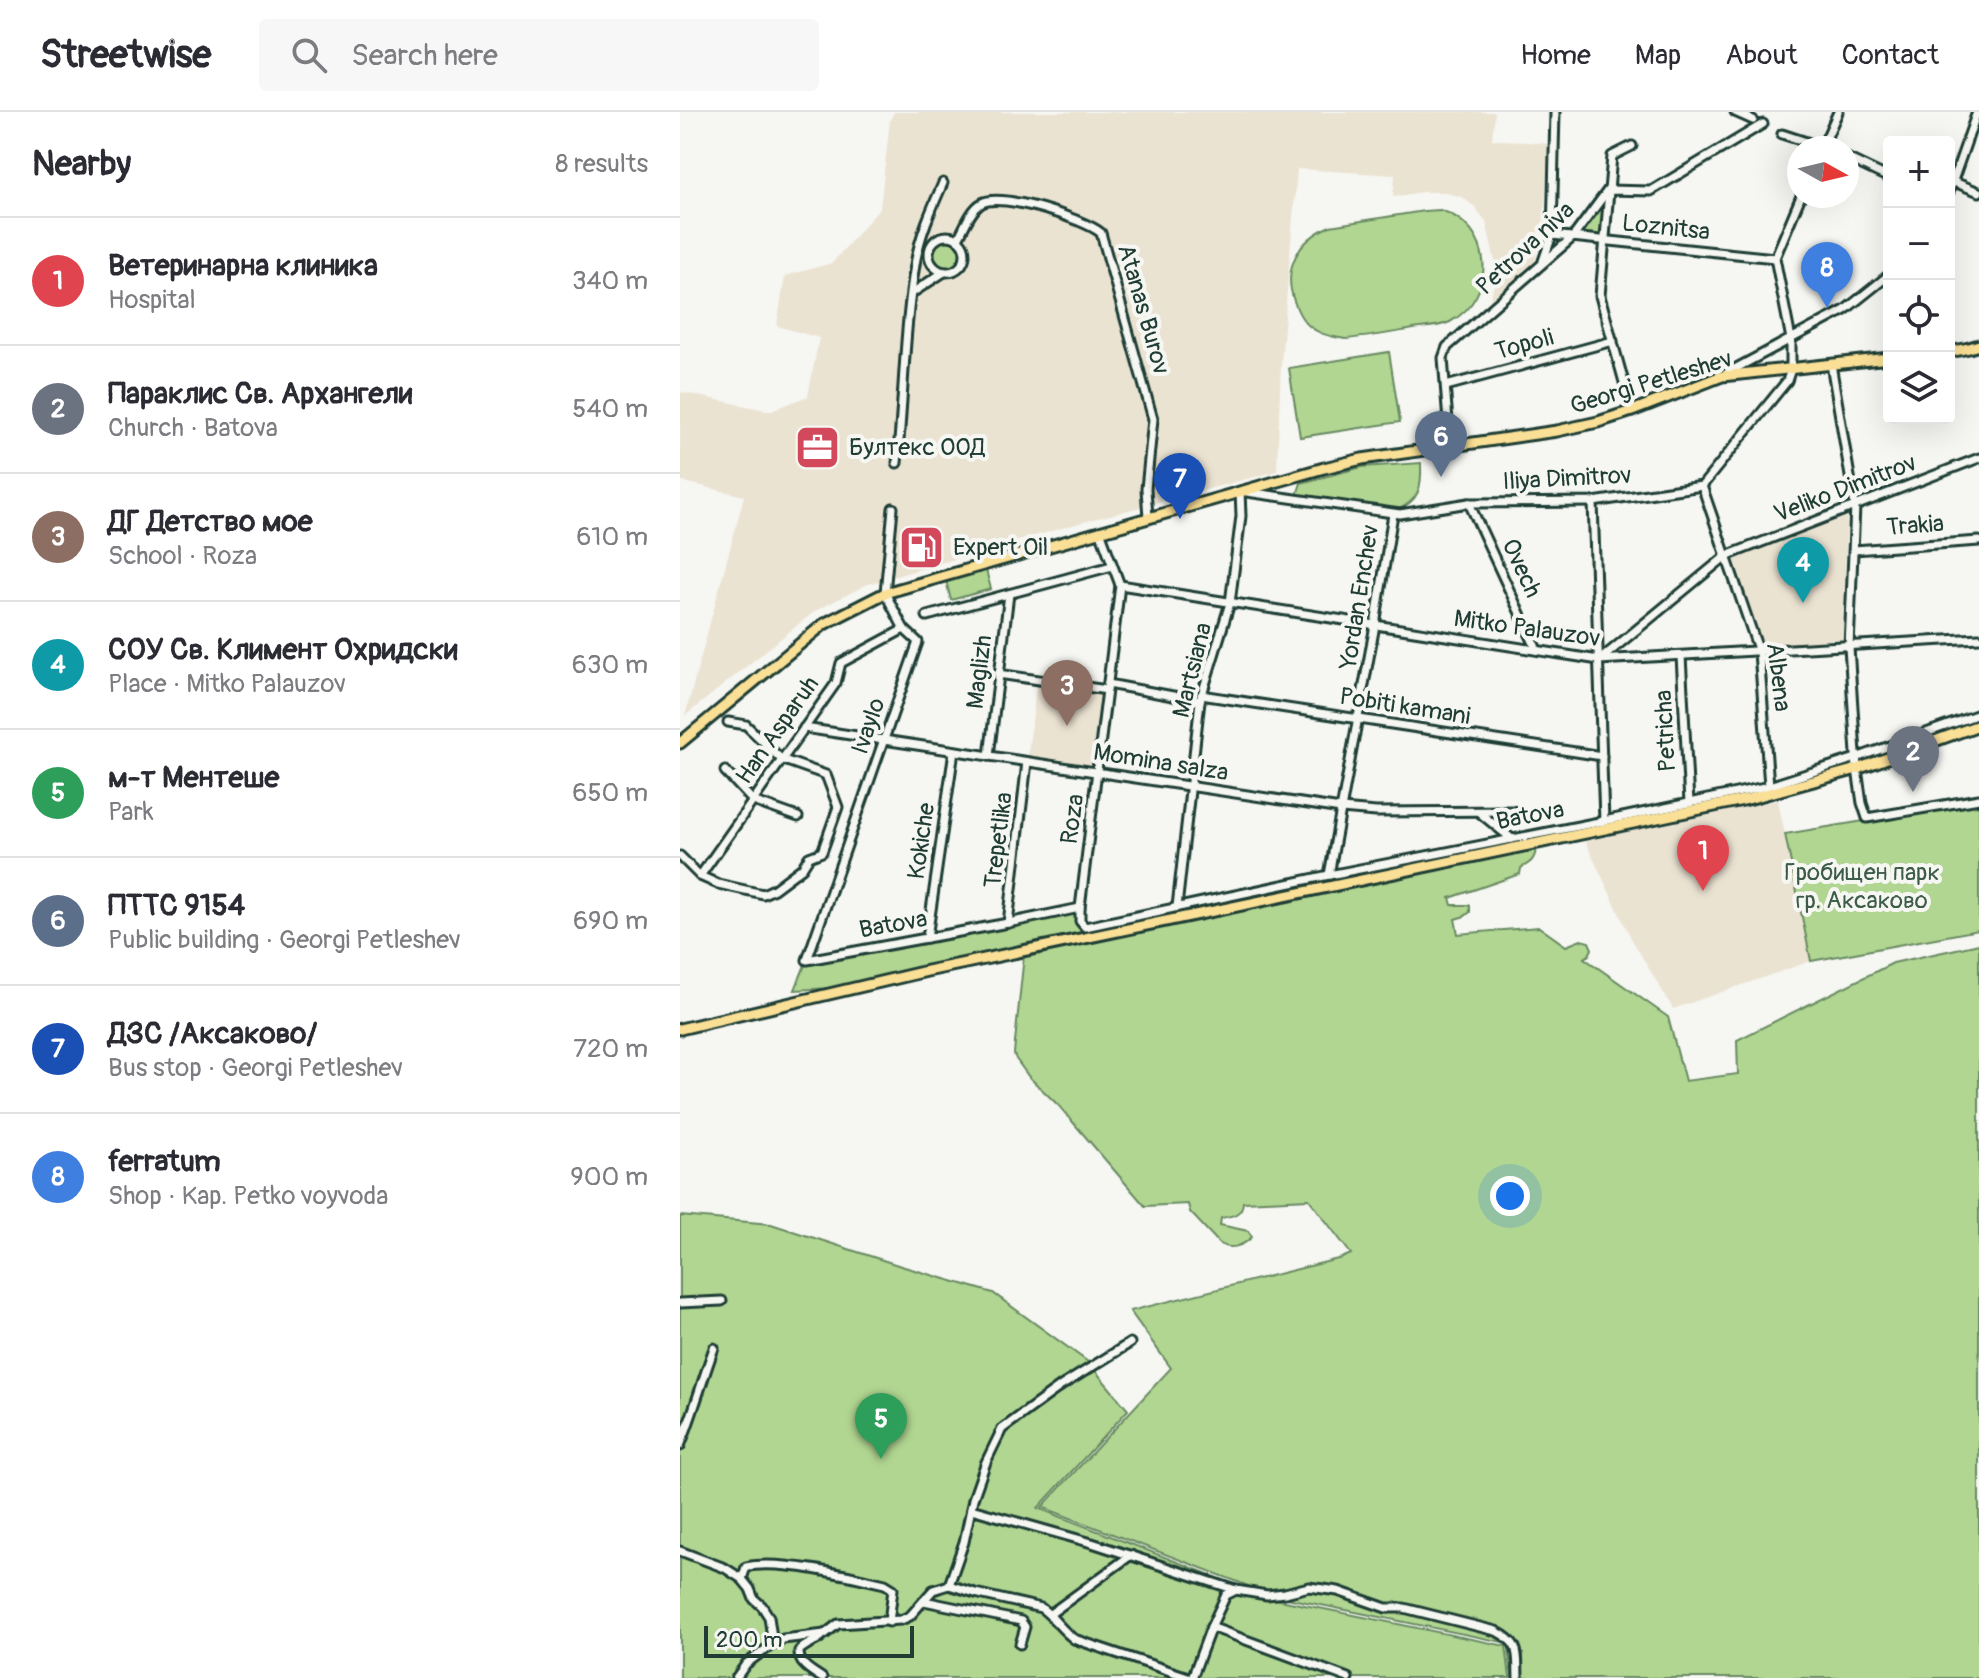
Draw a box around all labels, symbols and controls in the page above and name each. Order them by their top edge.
search box [259,19,819,91]
text: Streetwise [40,31,211,79]
icon: search [287,33,331,77]
text: Search here [351,37,498,74]
text: Home [1520,38,1591,73]
text: Map [1635,38,1681,73]
text: About [1725,38,1798,73]
text: Contact [1842,38,1939,73]
north arrow [1787,136,1859,208]
map controls [1883,136,1955,424]
button: + [1883,136,1955,208]
text: Nearby [32,143,131,186]
text: 8 results [555,148,648,180]
street label: Petrova niva [1470,196,1580,301]
street label: Loznitsa [1621,208,1711,247]
button: − [1883,208,1955,280]
street label: Atanas Burov [1111,241,1176,377]
pin: 8 [1801,242,1853,308]
text: Ветеринарна клиника [108,247,378,284]
text: 1 [53,265,63,297]
text: 340 m [572,265,648,297]
button: locate [1883,280,1955,352]
text: Hospital [108,284,196,316]
street label: Topoli [1492,323,1557,366]
street label: Georgi Petleshev [1567,344,1736,421]
button: layers [1883,352,1955,424]
text: Параклис Св. Архангели [108,375,412,412]
text: 2 [51,393,65,425]
text: 540 m [572,393,648,425]
pin: 6 [1415,411,1467,477]
text: Church · Batova [108,412,278,444]
office icon: Бултекс ООД [794,423,842,471]
place label: Бултекс ООД [849,433,985,462]
street label: Veliko Dimitrov [1770,448,1920,529]
pin: 7 [1154,453,1206,519]
street label: Iliya Dimitrov [1502,461,1632,496]
text: ДГ Детство мое [108,503,312,540]
street label: Trakia [1885,509,1945,542]
text: 3 [51,521,65,553]
text: 610 m [576,521,648,553]
fuel station icon: Expert Oil [898,523,946,571]
street label: Yordan Enchev [1334,523,1385,672]
place label: Expert Oil [953,533,1048,562]
street label: Ovech [1495,534,1548,602]
pin: 4 [1777,537,1829,603]
text: School · Roza [108,540,257,572]
street label: Mitko Palauzov [1452,604,1602,653]
street label: Martsiana [1167,620,1218,721]
text: СОУ Св. Климент Охридски [108,631,458,668]
street label: Maglizh [961,633,998,711]
street label: Albena [1760,641,1797,713]
text: 4 [50,649,66,681]
text: 630 m [572,649,648,681]
pin: 3 [1041,660,1093,726]
text: Place · Mitko Palauzov [108,668,346,700]
street label: Han Asparuh [730,671,825,790]
street label: Pobiti kamani [1337,682,1472,731]
street label: Petricha [1649,689,1682,773]
street label: Ivaylo [845,694,892,758]
pin: 2 [1887,726,1939,792]
street label: Momina salza [1091,738,1230,787]
text: м-т Ментeше [108,759,279,796]
text: 5 [51,777,65,809]
text: 650 m [572,777,648,809]
street label: Trepetlika [978,790,1019,890]
street label: Roza [1055,792,1090,846]
street label: Batova [1494,795,1567,836]
text: Park [108,796,154,828]
street label: Kokiche [902,801,941,881]
pin: 1 [1677,825,1729,891]
park label: Гробищен парк гр. Аксаково [1784,858,1940,915]
text: ПТТС 9154 [108,887,245,924]
street label: Batova [857,904,929,945]
text: 6 [50,905,66,937]
text: 690 m [573,905,648,937]
text: Public building · Georgi Petleshev [108,924,461,956]
text: ДЗС /Аксаково/ [108,1015,317,1052]
text: 7 [51,1033,65,1065]
text: 720 m [573,1033,648,1065]
text: Bus stop · Georgi Petleshev [108,1052,403,1084]
text: ferratum [108,1143,221,1180]
text: 8 [51,1161,65,1193]
text: 900 m [570,1161,648,1193]
your location [1490,1176,1530,1216]
text: Shop · Kap. Petko voyvoda [108,1180,388,1212]
pin: 5 [855,1393,907,1459]
scale bar [704,1622,914,1658]
text: 200 m [716,1626,783,1654]

